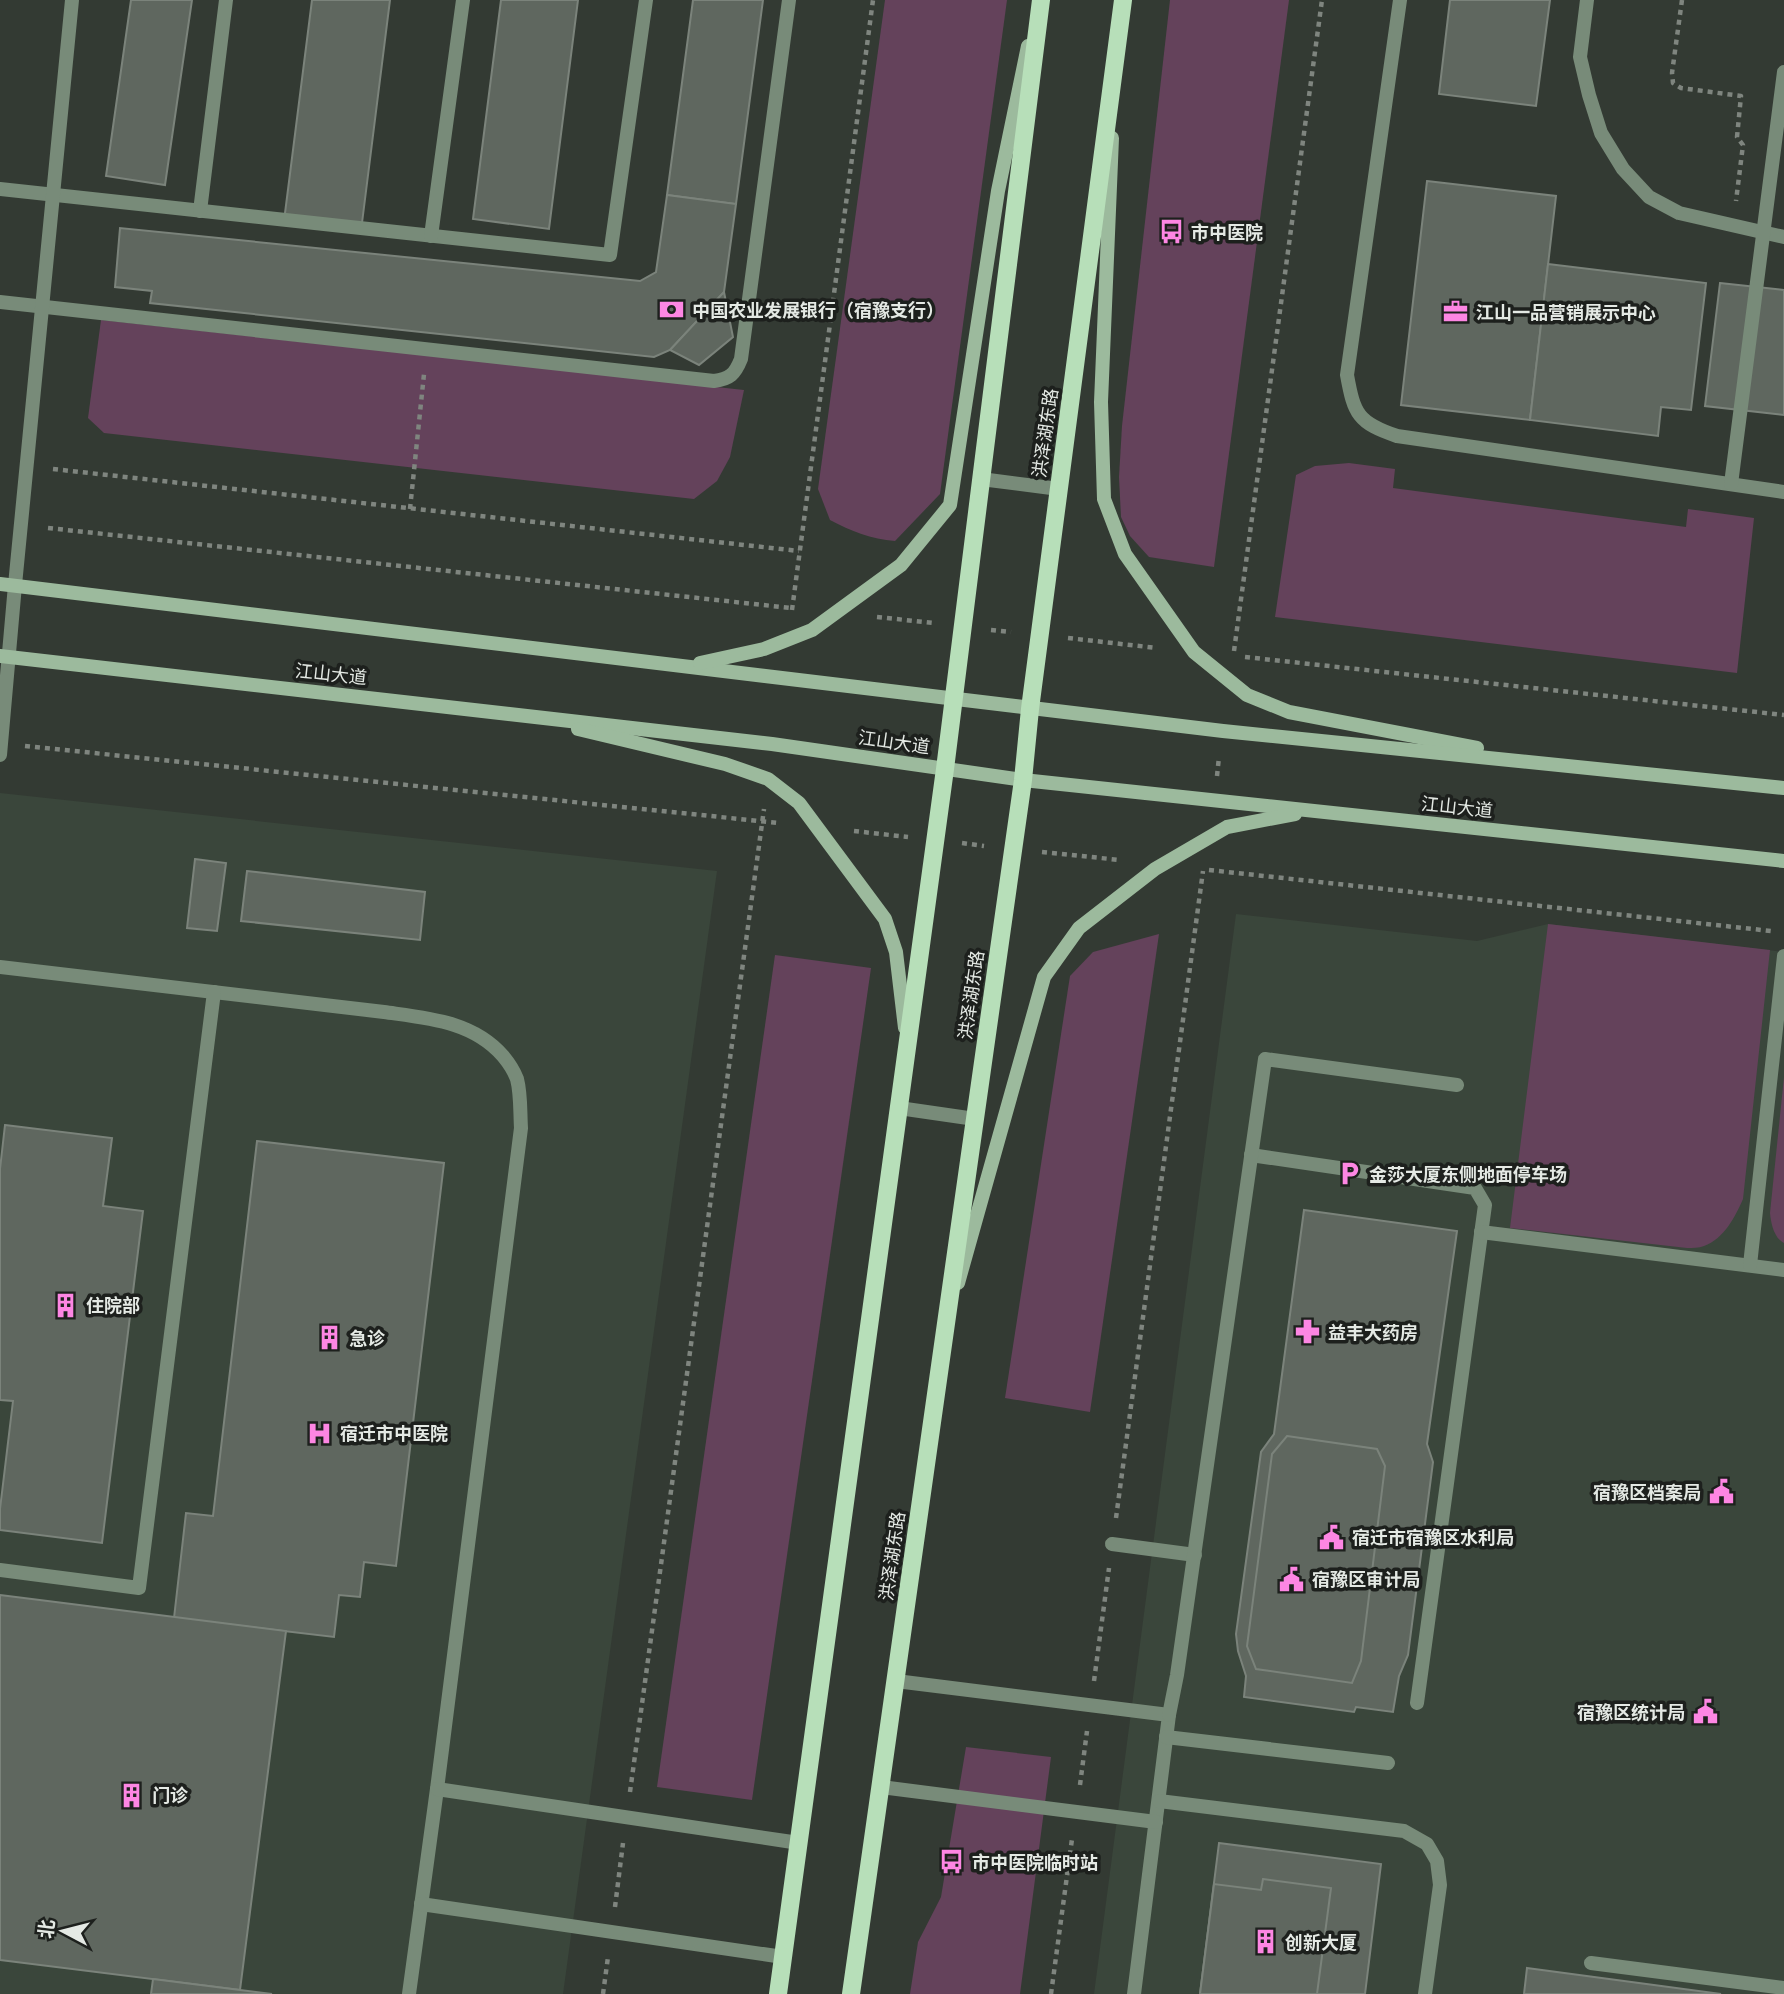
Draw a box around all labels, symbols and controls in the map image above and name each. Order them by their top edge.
bus stop icon: 市中医院 [1157,218,1185,246]
place label: 市中医院 [1191,221,1263,244]
bank icon: 中国农业发展银行（宿豫支行） [658,296,686,324]
office icon: 江山一品营销展示中心 [1442,298,1470,326]
place label: 中国农业发展银行（宿豫支行） [692,299,944,322]
place label: 江山一品营销展示中心 [1476,301,1656,324]
street label: 洪泽湖东路 [1027,387,1063,479]
street label: 江山大道 [294,659,368,689]
street label: 江山大道 [857,726,931,758]
street label: 江山大道 [1420,792,1494,822]
street label: 洪泽湖东路 [953,949,989,1041]
parking icon: 金莎大厦东侧地面停车场 [1335,1160,1363,1188]
place label: 金莎大厦东侧地面停车场 [1369,1163,1567,1186]
building icon: 住院部 [52,1291,80,1319]
place label: 住院部 [86,1294,140,1317]
pharmacy icon: 益丰大药房 [1294,1318,1322,1346]
place label: 益丰大药房 [1328,1321,1418,1344]
building icon: 急诊 [315,1324,343,1352]
place label: 急诊 [349,1327,385,1350]
hospital icon: 宿迁市中医院 [306,1419,334,1447]
place label: 宿迁市中医院 [340,1422,448,1445]
public building icon: 宿豫区档案局 [1707,1478,1735,1506]
place label: 宿豫区档案局 [1593,1481,1701,1504]
street label: 洪泽湖东路 [874,1510,910,1602]
public building icon: 宿迁市宿豫区水利局 [1318,1523,1346,1551]
place label: 宿迁市宿豫区水利局 [1352,1526,1514,1549]
public building icon: 宿豫区审计局 [1278,1565,1306,1593]
place label: 宿豫区审计局 [1312,1568,1420,1591]
public building icon: 宿豫区统计局 [1691,1698,1719,1726]
place label: 宿豫区统计局 [1577,1701,1685,1724]
building icon: 门诊 [118,1781,146,1809]
place label: 门诊 [152,1784,188,1807]
bus stop icon: 市中医院临时站 [938,1848,966,1876]
place label: 市中医院临时站 [972,1851,1098,1874]
north arrow [28,1896,98,1966]
text: 北 [33,1918,59,1940]
building icon: 创新大厦 [1251,1928,1279,1956]
place label: 创新大厦 [1285,1931,1357,1954]

